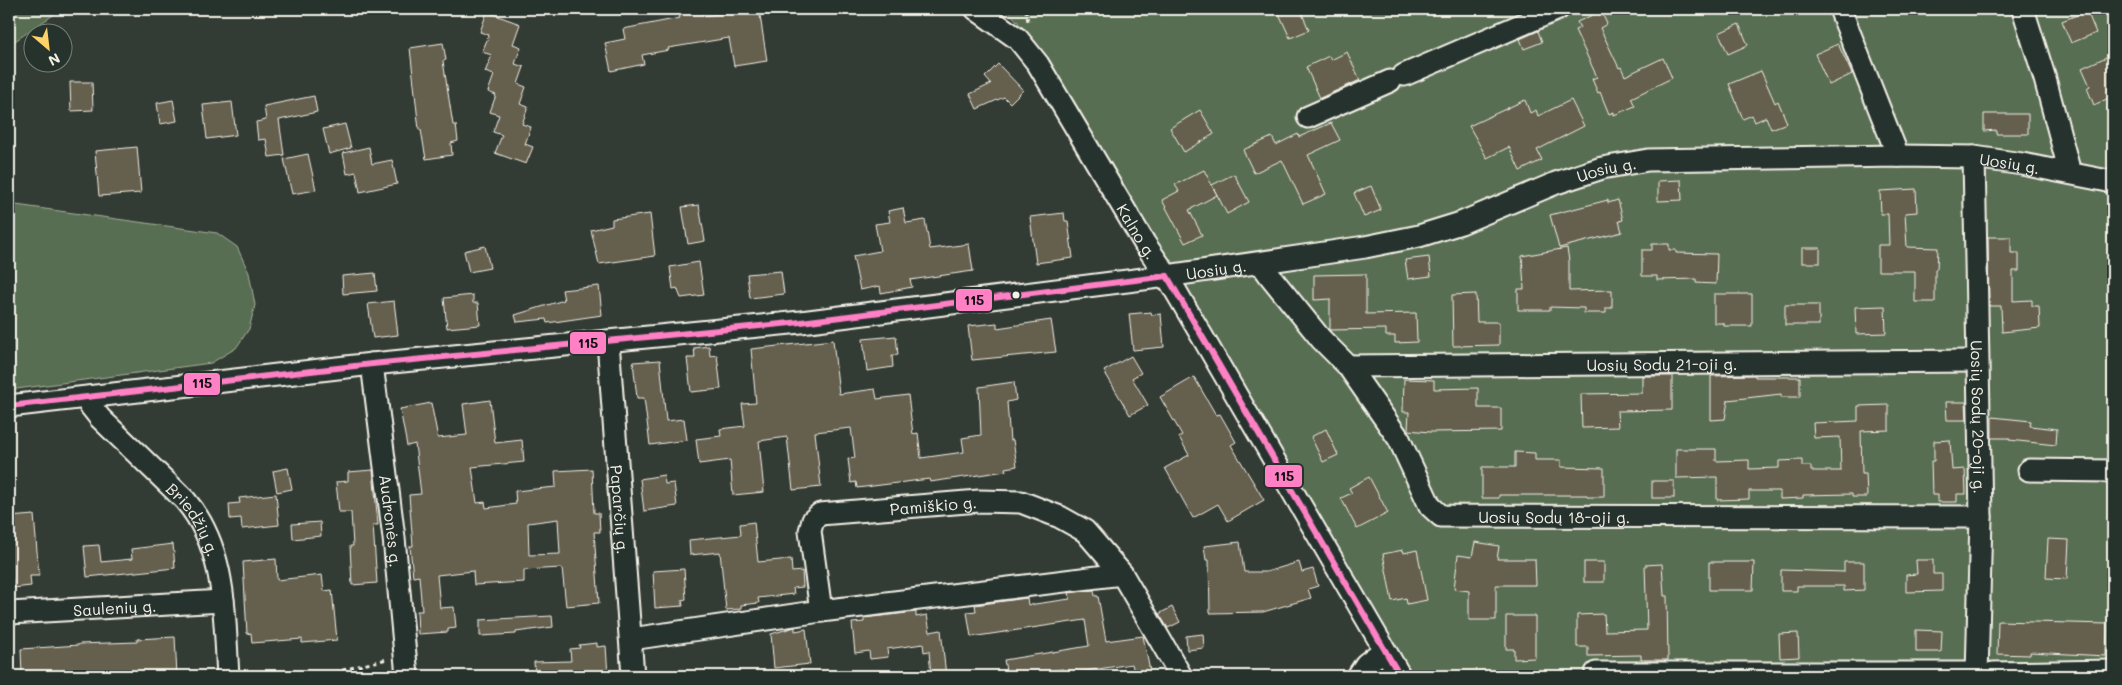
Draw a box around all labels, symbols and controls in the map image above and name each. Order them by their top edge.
north arrow [22,22,72,72]
text: N [45,49,63,71]
street label: Uosių g. [1978,147,2042,178]
street label: Uosių g. [1574,152,1638,186]
street label: Kalno g. [1113,199,1162,263]
street label: Uosių g. [1185,254,1248,284]
line badge: 115 [955,288,993,312]
text: 115 [964,290,984,309]
unlabelled marker [1011,290,1021,300]
line badge: 115 [569,331,607,355]
text: 115 [578,333,598,352]
street label: Uosių Sodų 20-oji g. [1967,340,1991,494]
street label: Uosių Sodų 21-oji g. [1586,352,1738,375]
line badge: 115 [183,372,221,396]
text: 115 [192,373,212,392]
street label: Paparčių g. [607,464,634,555]
line badge: 115 [1264,464,1303,488]
text: 115 [1274,466,1294,485]
street label: Audronės g. [376,473,407,568]
street label: Briedžių g. [162,478,225,559]
street label: Pamiškio g. [889,491,978,519]
street label: Uosių Sodų 18-oji g. [1478,506,1630,527]
street label: Saulenių g. [73,594,157,620]

